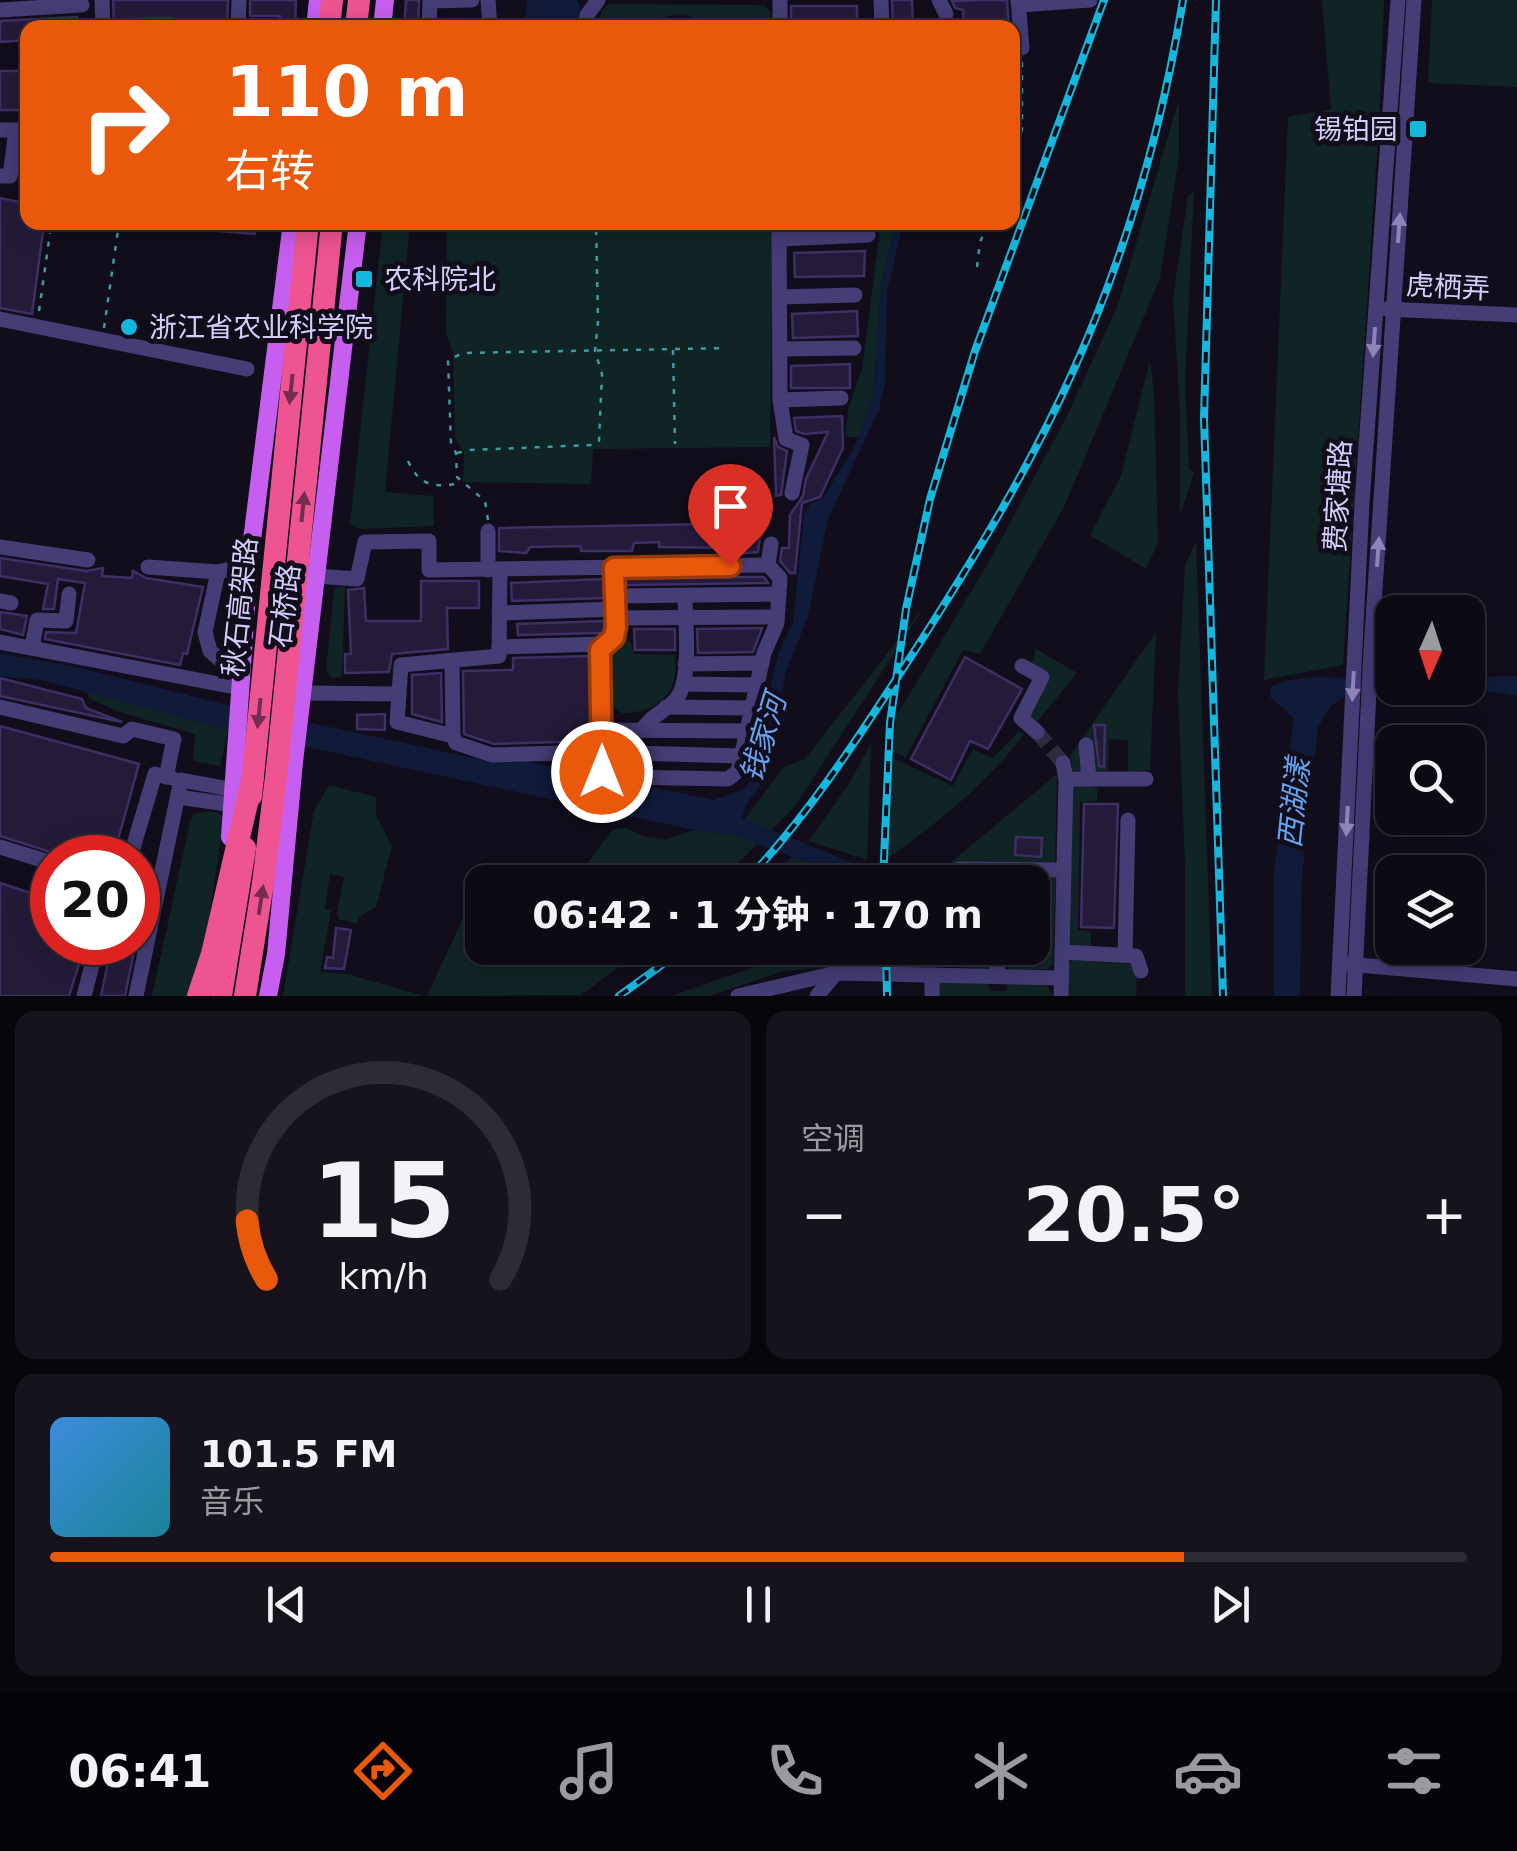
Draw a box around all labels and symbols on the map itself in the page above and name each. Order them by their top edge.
place label: 锡铂园 [1314,113,1398,146]
marker: 锡铂园 [1407,118,1429,140]
one-way arrow [1391,212,1407,244]
place label: 农科院北 [384,263,496,296]
marker: 农科院北 [353,268,375,290]
street label: 虎栖弄 [1405,268,1491,306]
place label: 浙江省农业科学院 [149,311,373,344]
marker: 浙江省农业科学院 [118,316,140,338]
one-way arrow [1366,326,1382,358]
one-way arrow [283,374,299,406]
street label: 费家塘路 [1319,439,1357,553]
pin [688,464,773,567]
one-way arrow [295,491,311,522]
street label: 秋石高架路 [216,536,264,678]
one-way arrow [1370,536,1386,568]
street label: 石桥路 [264,562,306,650]
north arrow [1375,595,1485,705]
one-way arrow [1345,671,1361,703]
water label: 钱家河 [733,685,794,786]
one-way arrow [251,697,267,729]
position arrow [550,720,654,824]
water label: 西湖漾 [1272,752,1317,850]
one-way arrow [1339,805,1355,837]
speed limit sign: 20 [30,835,160,965]
one-way arrow [253,883,269,915]

